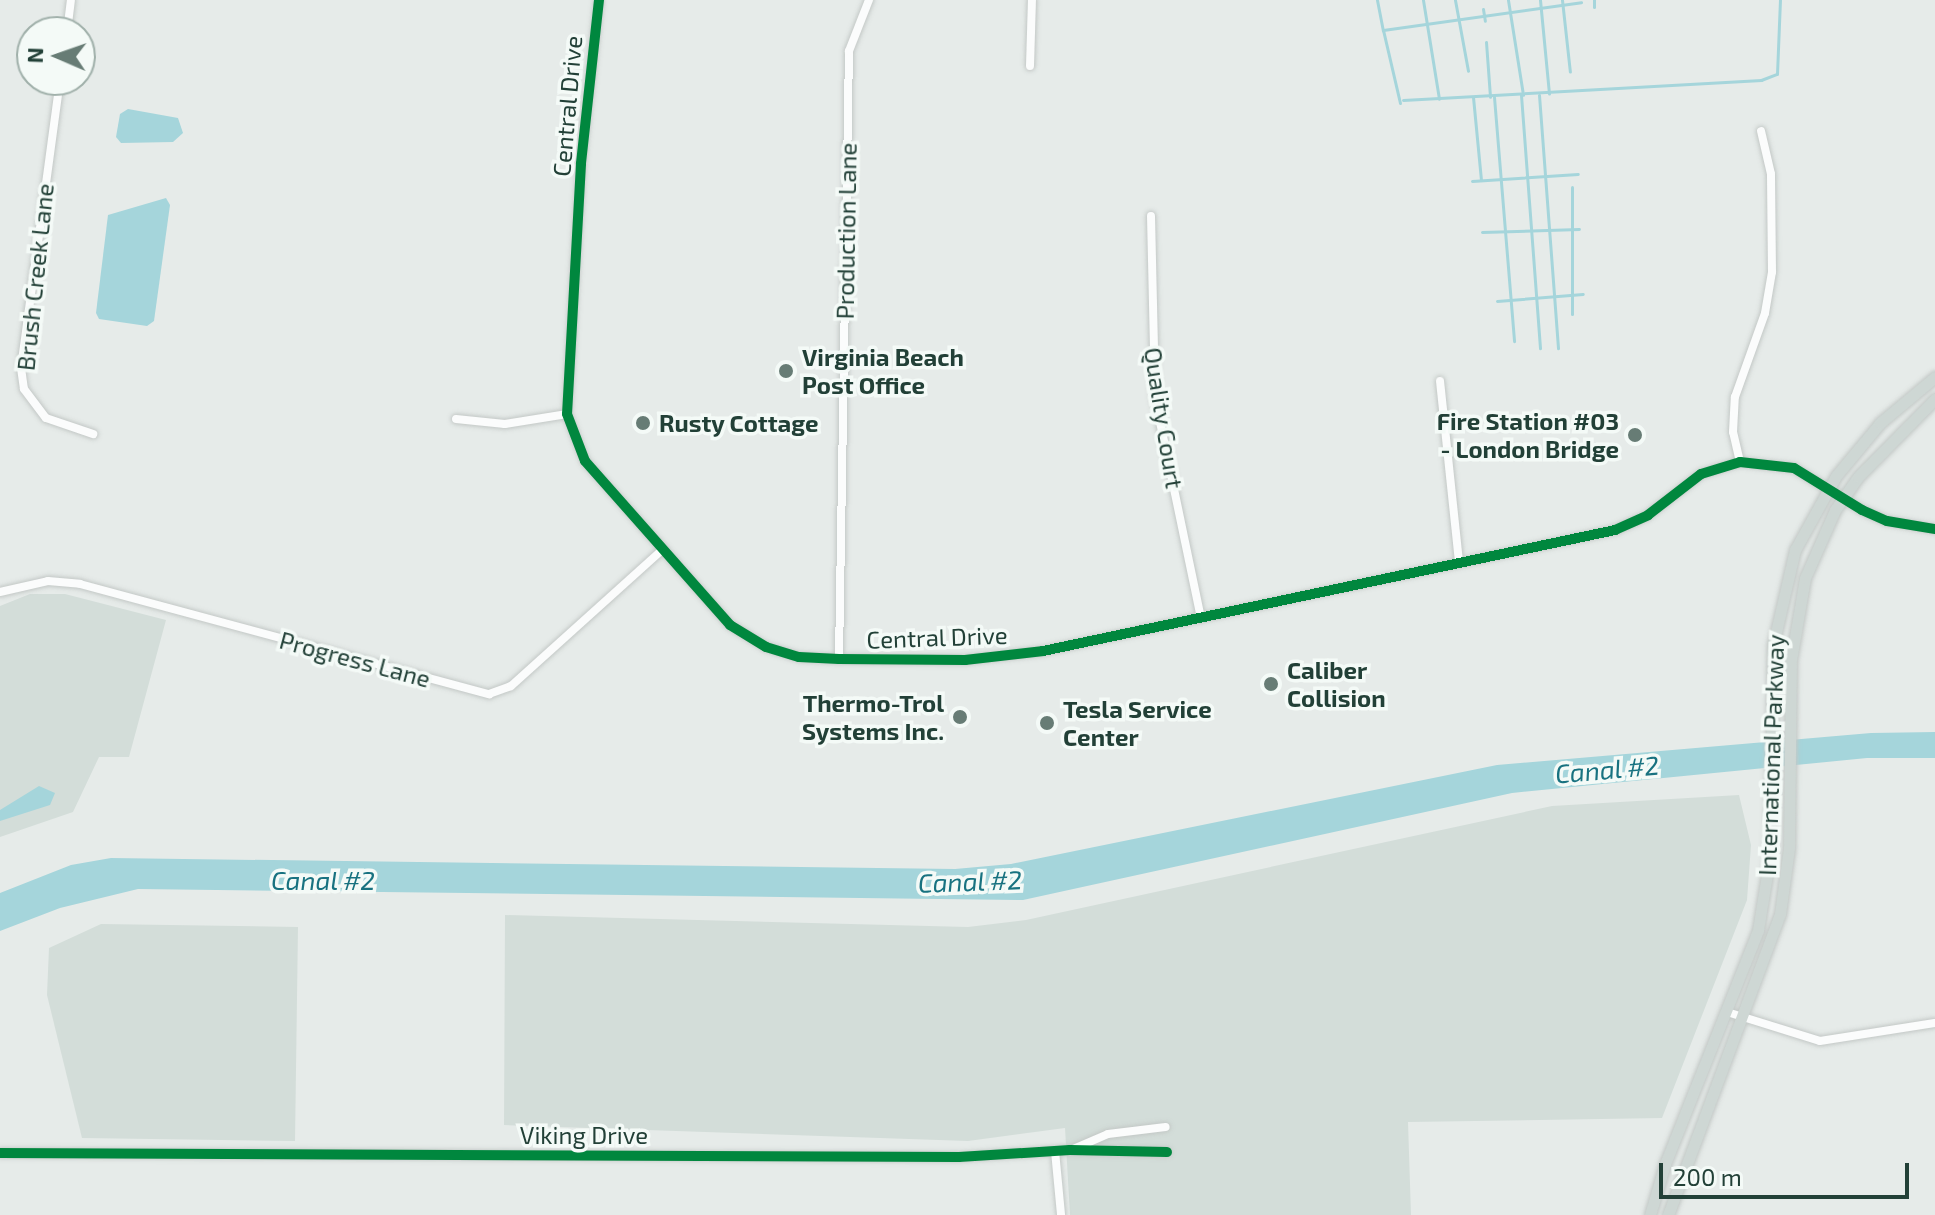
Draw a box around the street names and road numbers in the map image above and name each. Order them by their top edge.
street label: Central Drive [546,34,588,178]
street label: Production Lane [830,142,862,320]
street label: Brush Creek Lane [11,182,59,372]
street label: Quality Court [1139,345,1189,491]
street label: Central Drive [866,620,1008,654]
street label: Progress Lane [277,625,433,693]
street label: International Parkway [1752,634,1790,876]
street label: Viking Drive [520,1121,648,1149]

